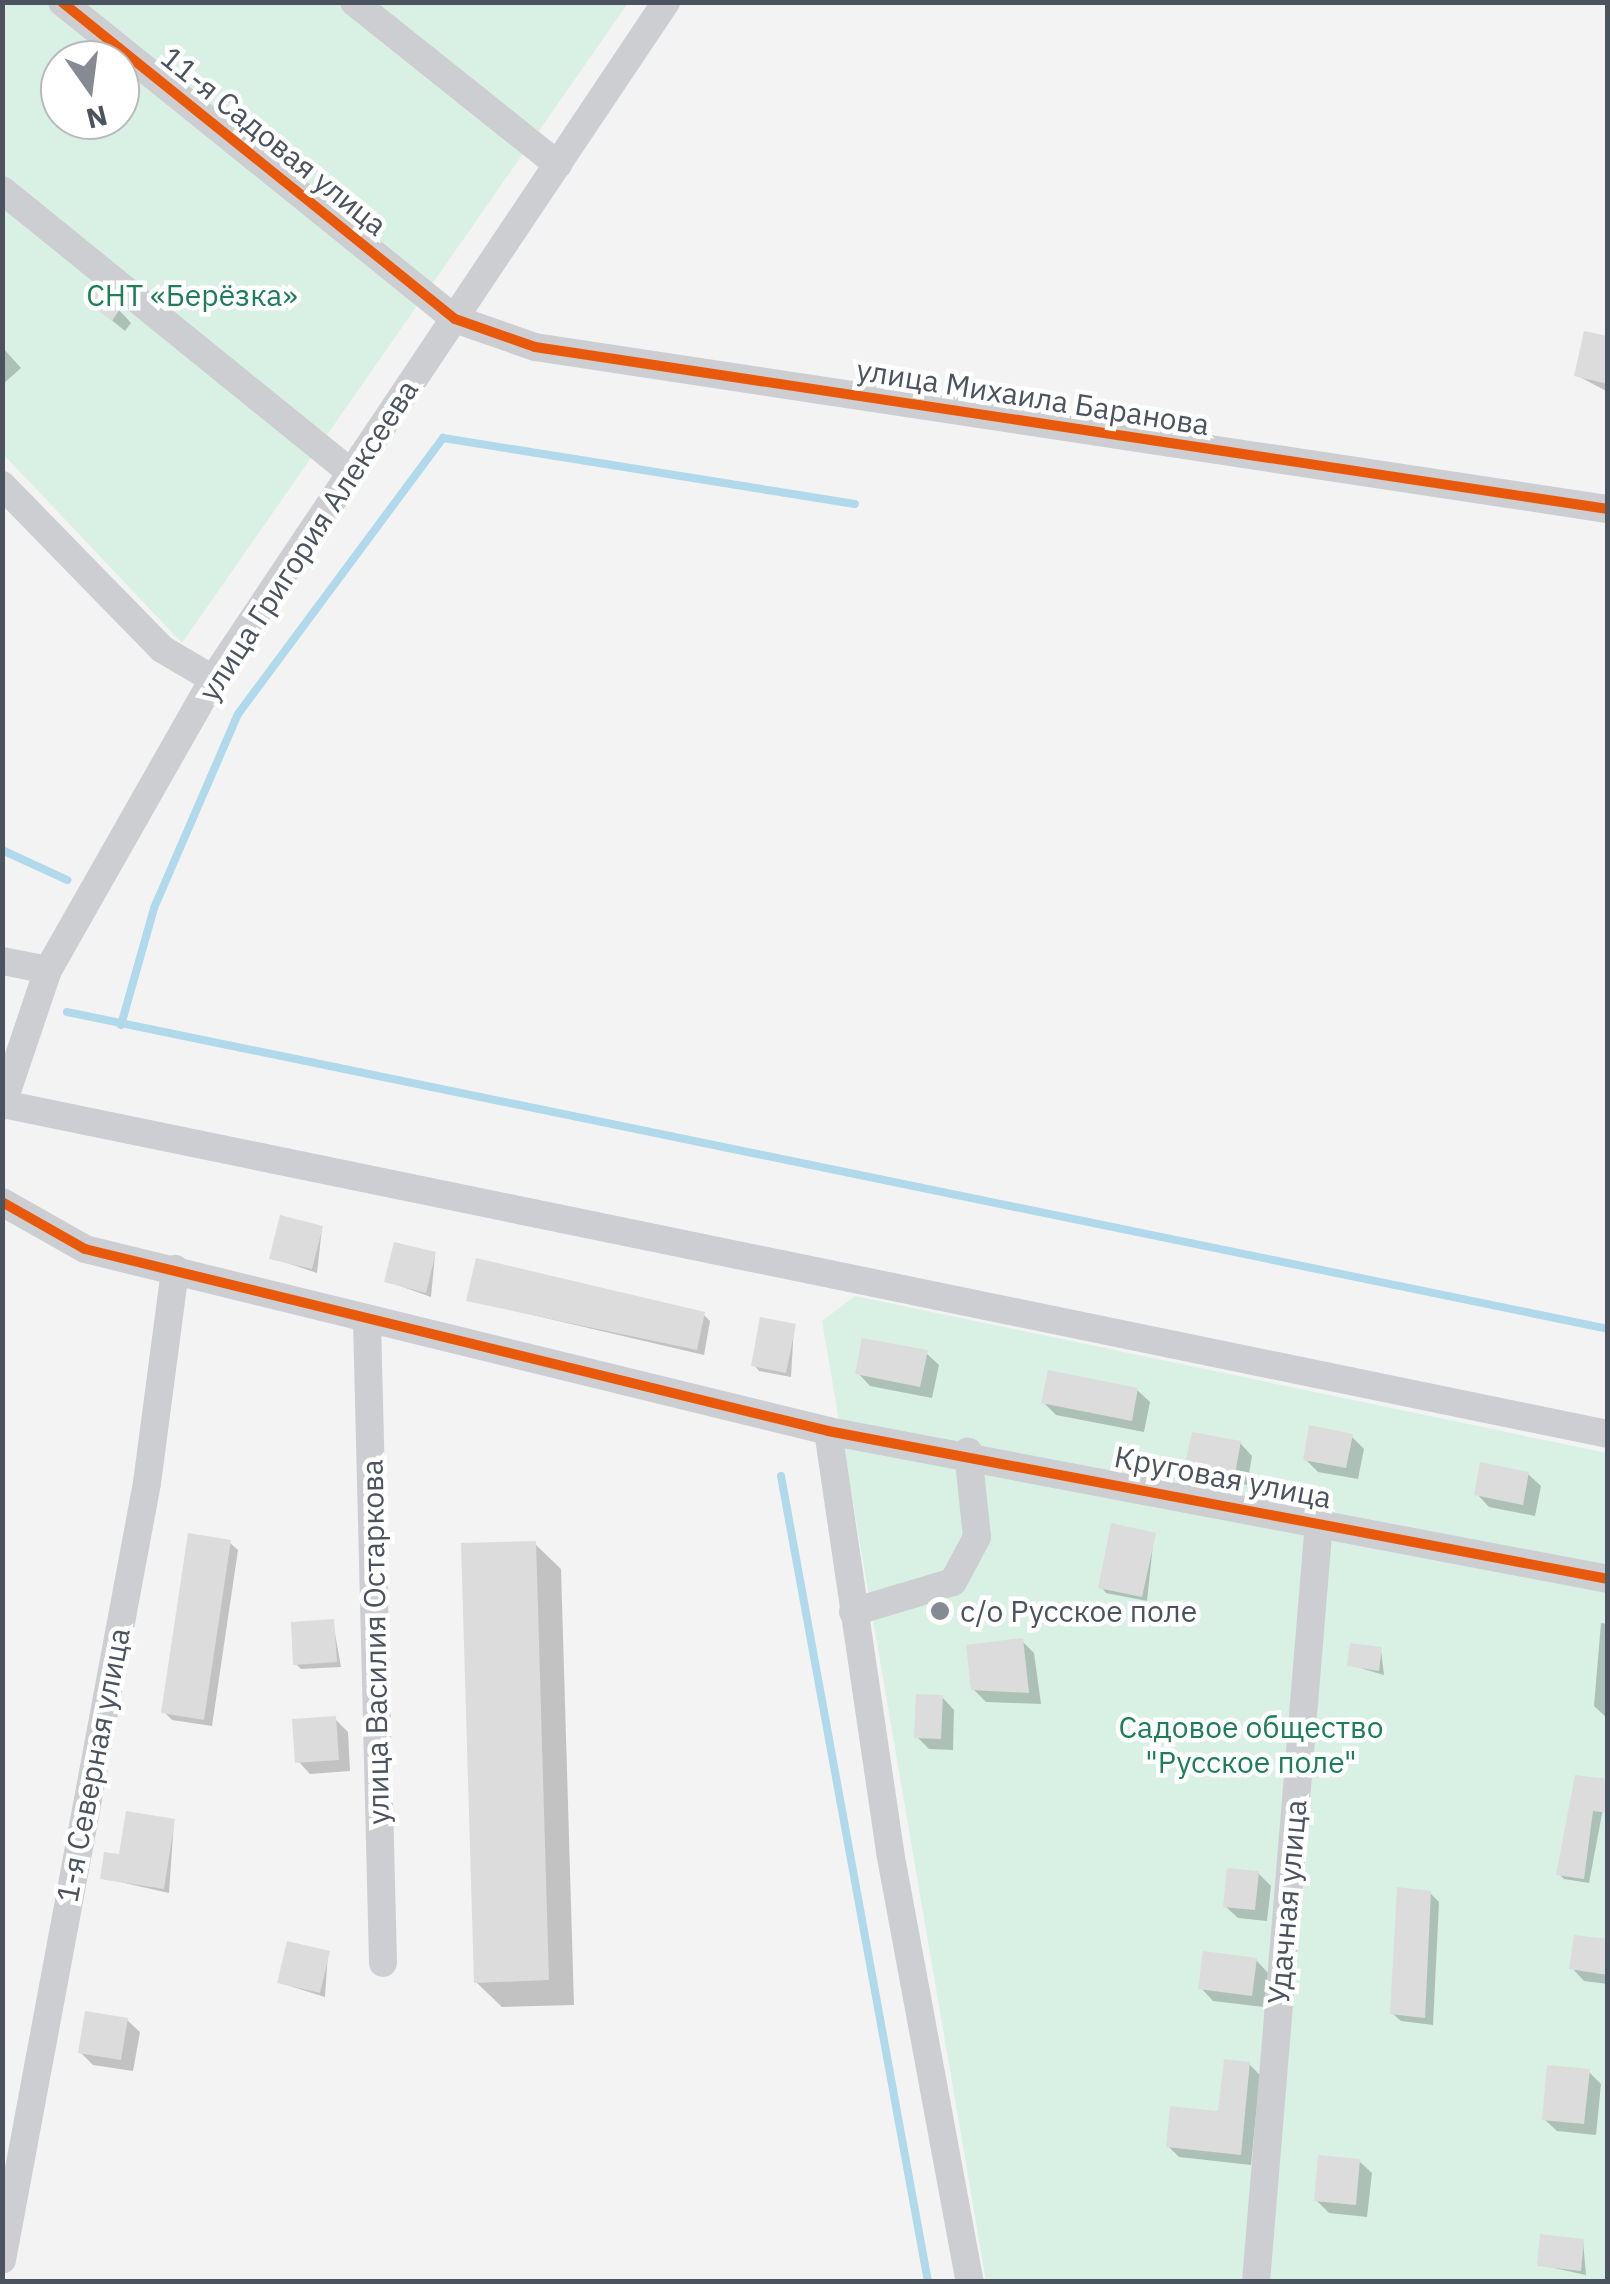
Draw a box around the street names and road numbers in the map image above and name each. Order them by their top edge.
street label: 11-я Садовая улица [154,39,394,243]
street label: улица Михаила Баранова [854,351,1212,443]
street label: улица Григория Алексеева [191,373,425,707]
street label: Круговая улица [1111,1438,1335,1516]
street label: улица Василия Остаркова [354,1459,396,1825]
street label: 1-я Северная улица [49,1625,137,1905]
street label: Удачная улица [1260,1798,1314,2006]

